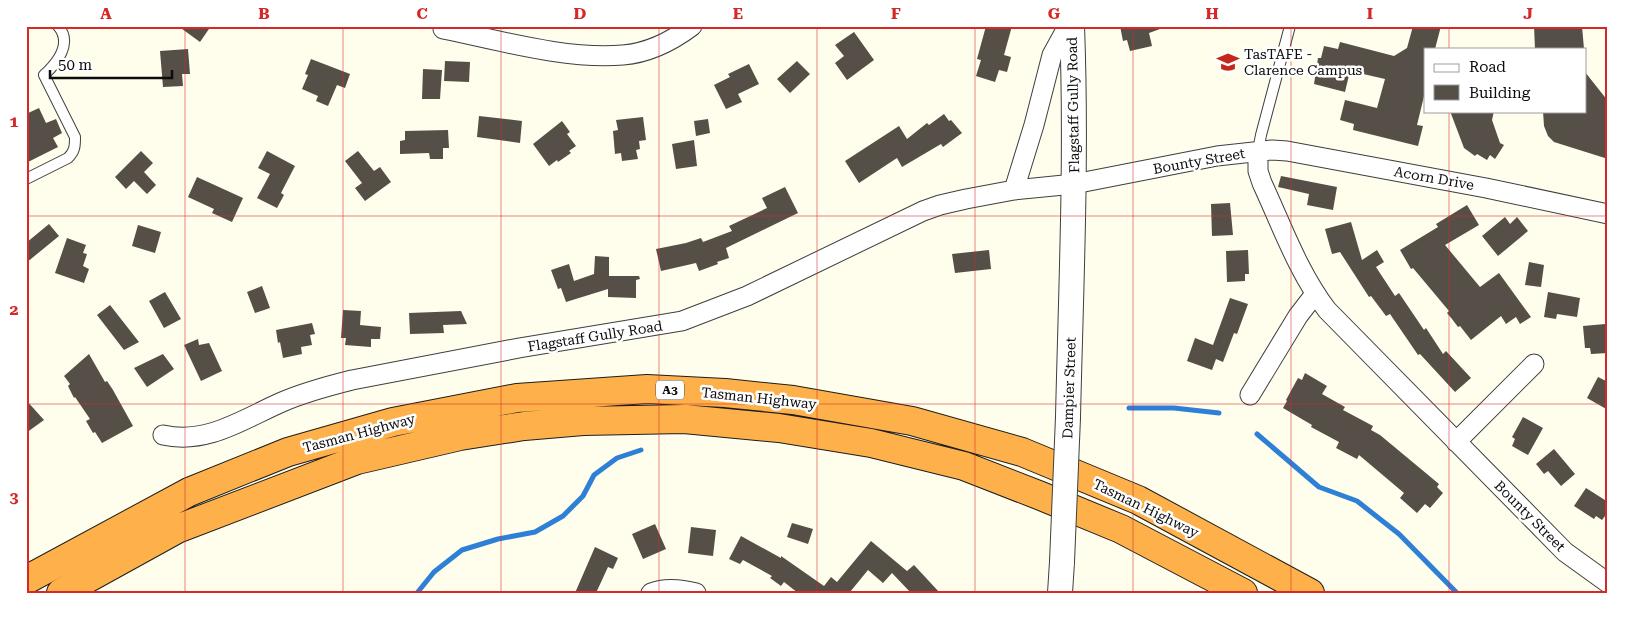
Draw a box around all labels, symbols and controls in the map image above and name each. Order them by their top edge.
text: A [100,4,112,23]
text: B [258,4,270,23]
text: C [416,4,428,23]
text: D [574,4,587,23]
text: E [733,4,743,23]
text: F [891,4,901,23]
text: G [1048,4,1061,23]
text: H [1205,4,1219,23]
text: I [1367,4,1373,23]
text: J [1523,4,1533,23]
street label: Flagstaff Gully Road [1064,37,1082,173]
place label: TasTAFE - Clarence Campus [1244,46,1363,78]
scale bar [50,48,172,80]
legend [1424,48,1586,112]
school or university icon: TasTAFE - Clarence Campus [1215,49,1241,75]
text: 50 m [58,56,93,74]
text: Road [1469,58,1506,76]
text: Building [1469,84,1531,102]
text: 1 [10,112,19,131]
street label: Bounty Street [1152,145,1246,177]
street label: Acorn Drive [1393,163,1476,193]
text: 2 [10,300,19,319]
street label: Flagstaff Gully Road [527,317,663,355]
street label: Dampier Street [1059,337,1079,439]
road number: A3 [656,380,684,400]
street label: Tasman Highway [701,384,818,412]
street label: Tasman Highway [301,410,418,456]
street label: Tasman Highway [1091,475,1202,541]
street label: Bounty Street [1491,477,1569,555]
text: 3 [10,488,19,507]

